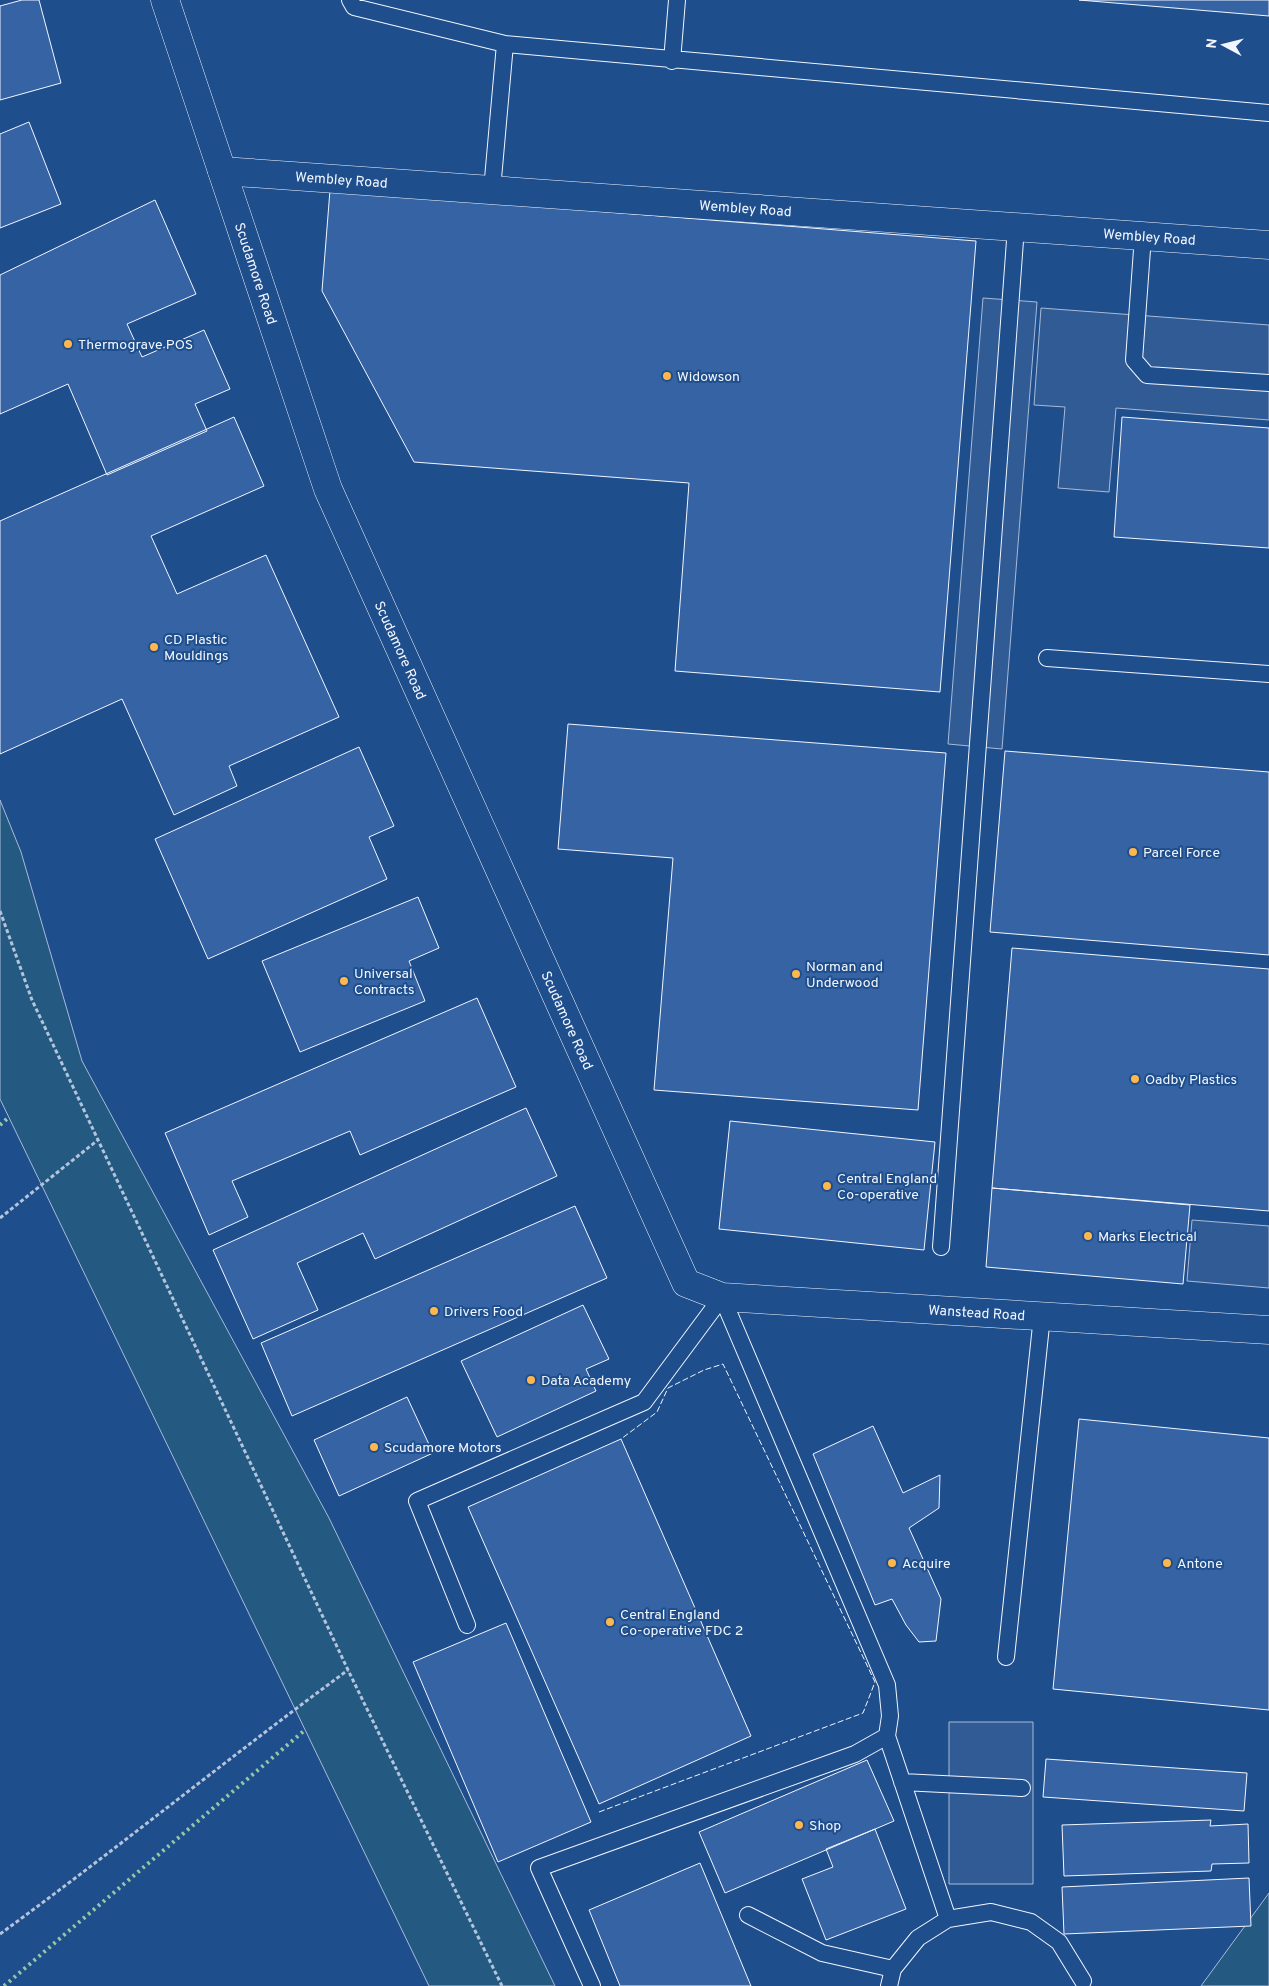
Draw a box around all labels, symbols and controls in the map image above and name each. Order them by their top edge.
north arrow [1199,20,1249,70]
text: N [1204,38,1222,50]
street label: Wembley Road [294,169,388,193]
street label: Wembley Road [698,198,792,221]
street label: Scudamore Road [230,221,280,327]
street label: Wembley Road [1102,226,1196,250]
place label: Thermograve POS [78,337,193,354]
marker: Thermograve POS [62,338,74,350]
place label: Widowson [677,369,740,386]
marker: Widowson [661,370,673,382]
street label: Scudamore Road [370,599,429,703]
place label: CD Plastic Mouldings [164,632,229,665]
marker: CD Plastic Mouldings [148,641,160,653]
place label: Parcel Force [1143,845,1220,862]
marker: Parcel Force [1127,846,1139,858]
place label: Norman and Underwood [806,959,883,992]
place label: Universal Contracts [354,966,415,999]
marker: Norman and Underwood [790,968,802,980]
street label: Scudamore Road [537,969,596,1073]
marker: Universal Contracts [338,975,350,987]
place label: Oadby Plastics [1145,1072,1237,1089]
marker: Oadby Plastics [1129,1073,1141,1085]
place label: Central England Co-operative [837,1171,937,1204]
marker: Central England Co-operative [821,1180,833,1192]
place label: Marks Electrical [1098,1229,1197,1246]
marker: Marks Electrical [1082,1230,1094,1242]
street label: Wanstead Road [928,1302,1026,1325]
place label: Drivers Food [444,1304,523,1321]
marker: Drivers Food [428,1305,440,1317]
place label: Data Academy [541,1373,631,1390]
marker: Data Academy [525,1374,537,1386]
place label: Scudamore Motors [384,1440,502,1457]
marker: Scudamore Motors [368,1441,380,1453]
place label: Acquire [902,1556,950,1573]
place label: Antone [1177,1556,1223,1573]
marker: Acquire [886,1557,898,1569]
marker: Antone [1161,1557,1173,1569]
place label: Central England Co-operative FDC 2 [620,1607,743,1640]
marker: Central England Co-operative FDC 2 [604,1616,616,1628]
place label: Shop [809,1818,841,1835]
marker: Shop [793,1819,805,1831]

